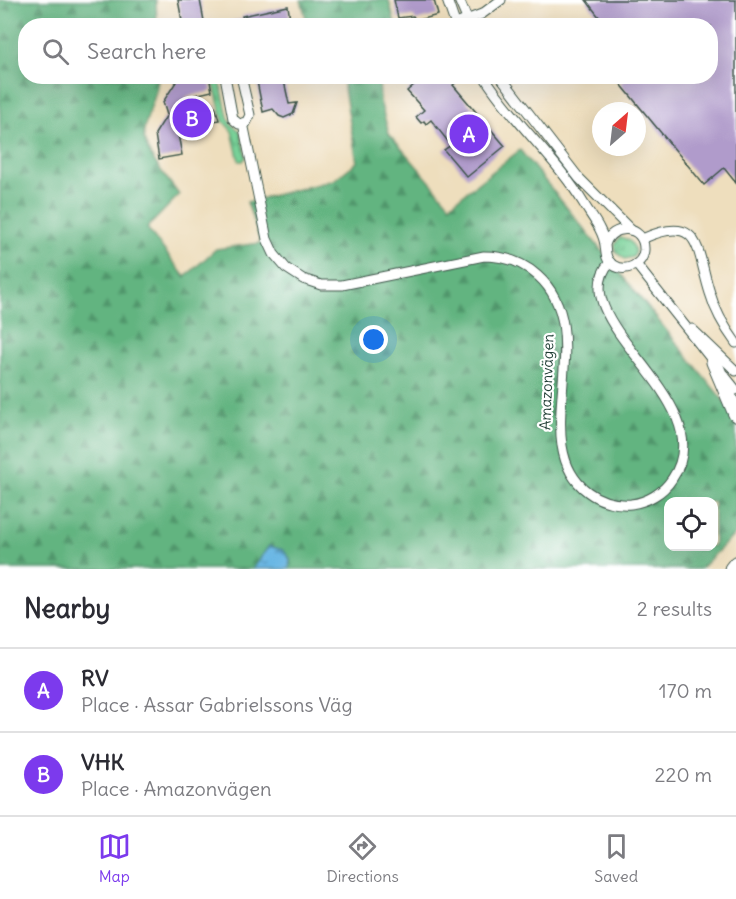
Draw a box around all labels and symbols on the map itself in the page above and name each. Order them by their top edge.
pin: B [172,96,212,140]
north arrow [592,102,646,156]
pin: A [450,112,488,156]
your location [359,325,388,354]
street label: Amazonvägen [535,333,558,430]

